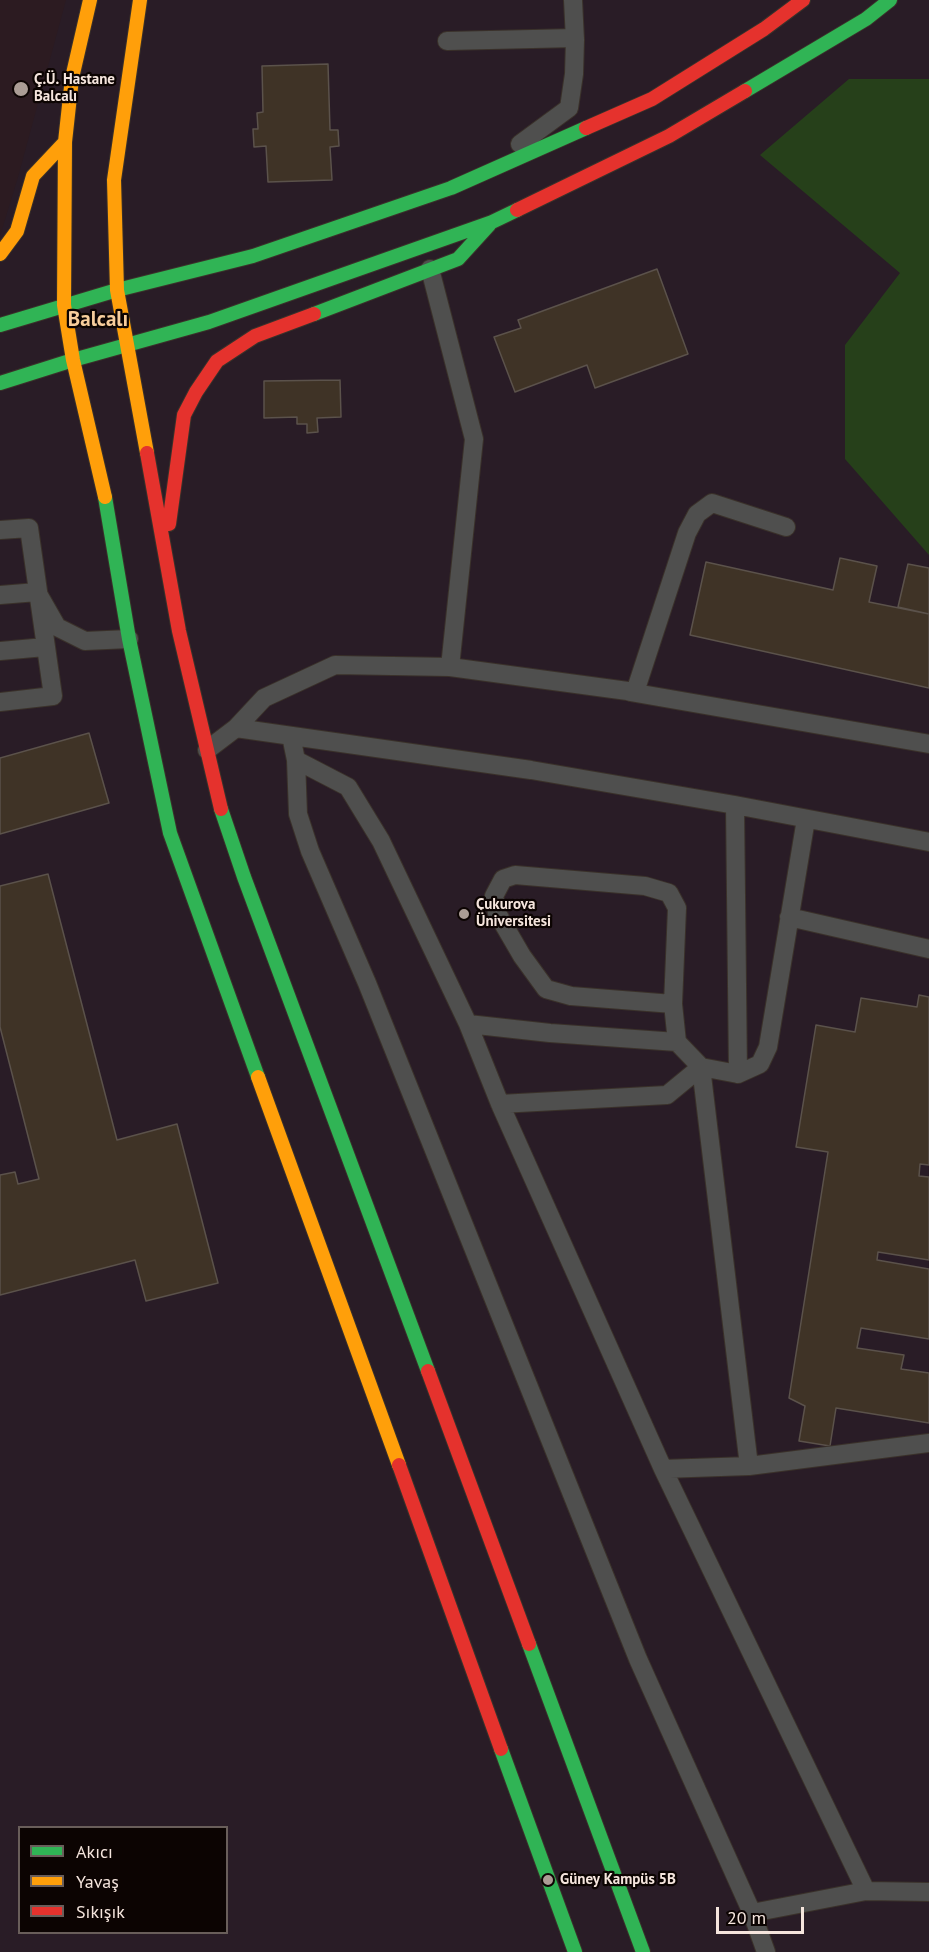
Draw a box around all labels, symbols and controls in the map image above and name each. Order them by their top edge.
place label: Ç.Ü. Hastane Balcalı [34,71,115,106]
marker: Ç.Ü. Hastane Balcalı [12,80,30,98]
district label: Balcalı [68,307,128,333]
place label: Çukurova Üniversitesi [476,896,551,931]
marker: Çukurova Üniversitesi [457,907,471,921]
legend [18,1826,228,1934]
text: Akıcı [76,1840,113,1863]
text: Yavaş [76,1870,119,1893]
place label: Güney Kampüs 5B [560,1871,676,1889]
marker: Güney Kampüs 5B [541,1873,555,1887]
scale bar [719,1895,808,1933]
text: Sıkışık [76,1900,125,1923]
text: 20 m [727,1906,766,1929]

